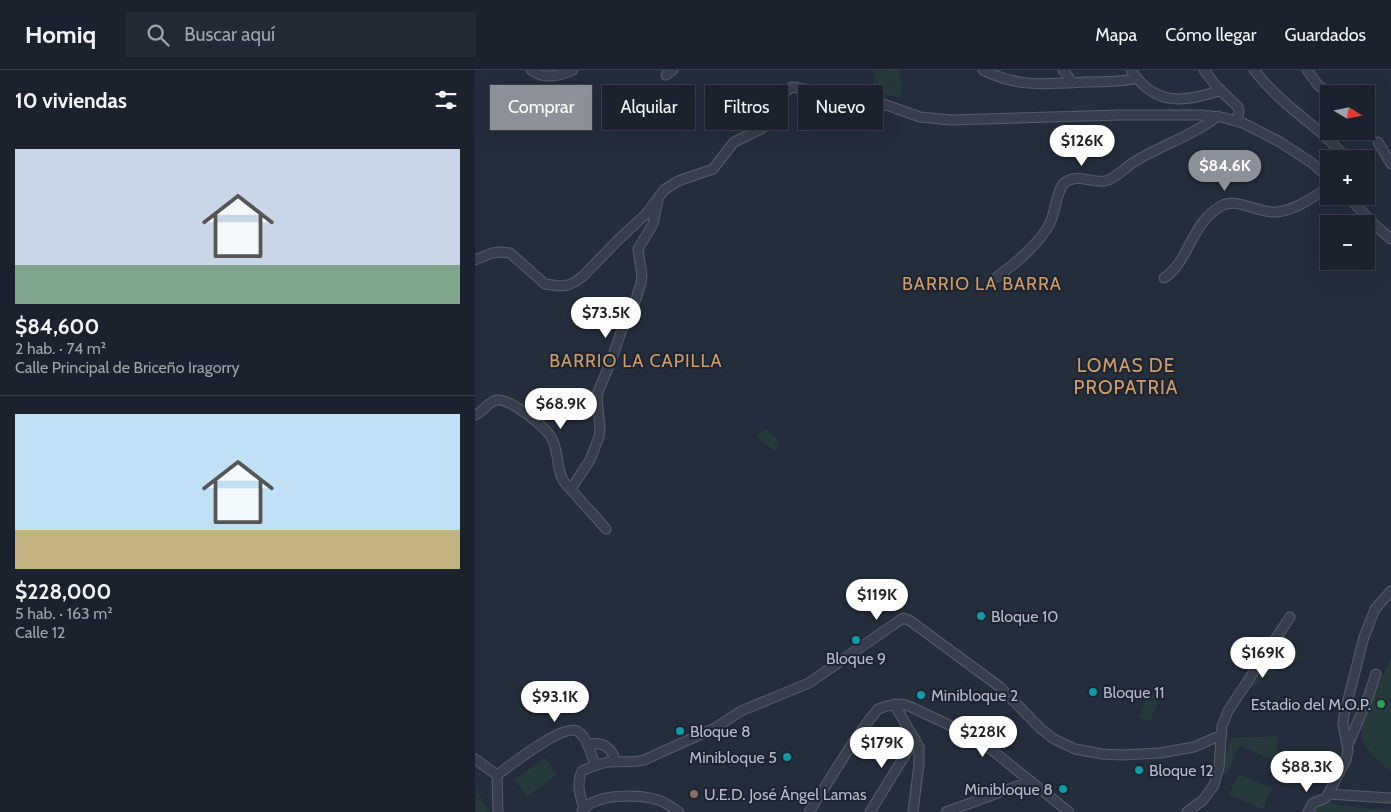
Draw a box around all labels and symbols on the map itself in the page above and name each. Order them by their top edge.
north arrow [1320,85,1375,140]
pin: $126K [1047,124,1117,167]
pin: $84.6K [1184,150,1266,192]
district label: BARRIO LA BARRA [902,273,1062,295]
pin: $73.5K [565,296,647,339]
district label: BARRIO LA CAPILLA [549,350,723,372]
district label: LOMAS DE PROPATRIA [1074,354,1178,399]
pin: $68.9K [520,388,602,430]
pin: $119K [842,578,912,621]
place label: Bloque 10 [991,607,1058,626]
marker: Bloque 10 [975,610,987,622]
marker: Bloque 9 [850,634,862,646]
pin: $169K [1228,636,1298,679]
place label: Bloque 9 [826,649,886,668]
pin: $93.1K [514,680,596,723]
place label: Bloque 11 [1103,683,1164,702]
place label: Minibloque 2 [931,686,1018,705]
marker: Bloque 11 [1087,686,1099,698]
marker: Minibloque 2 [915,689,927,701]
place label: Estadio del M.O.P. [1251,695,1371,714]
marker: Estadio del M.O.P. [1375,698,1387,710]
pin: $228K [948,716,1018,758]
place label: Bloque 8 [690,722,751,741]
marker: Bloque 8 [674,725,686,737]
pin: $179K [847,726,917,769]
place label: Minibloque 5 [689,748,777,767]
pin: $88.3K [1266,750,1348,793]
marker: Minibloque 5 [781,751,793,763]
place label: Bloque 12 [1149,761,1214,780]
marker: Bloque 12 [1133,764,1145,776]
place label: Minibloque 8 [964,780,1053,799]
marker: Minibloque 8 [1057,783,1069,795]
place label: U.E.D. José Ángel Lamas [704,785,867,804]
marker: U.E.D. José Ángel Lamas [688,788,700,800]

